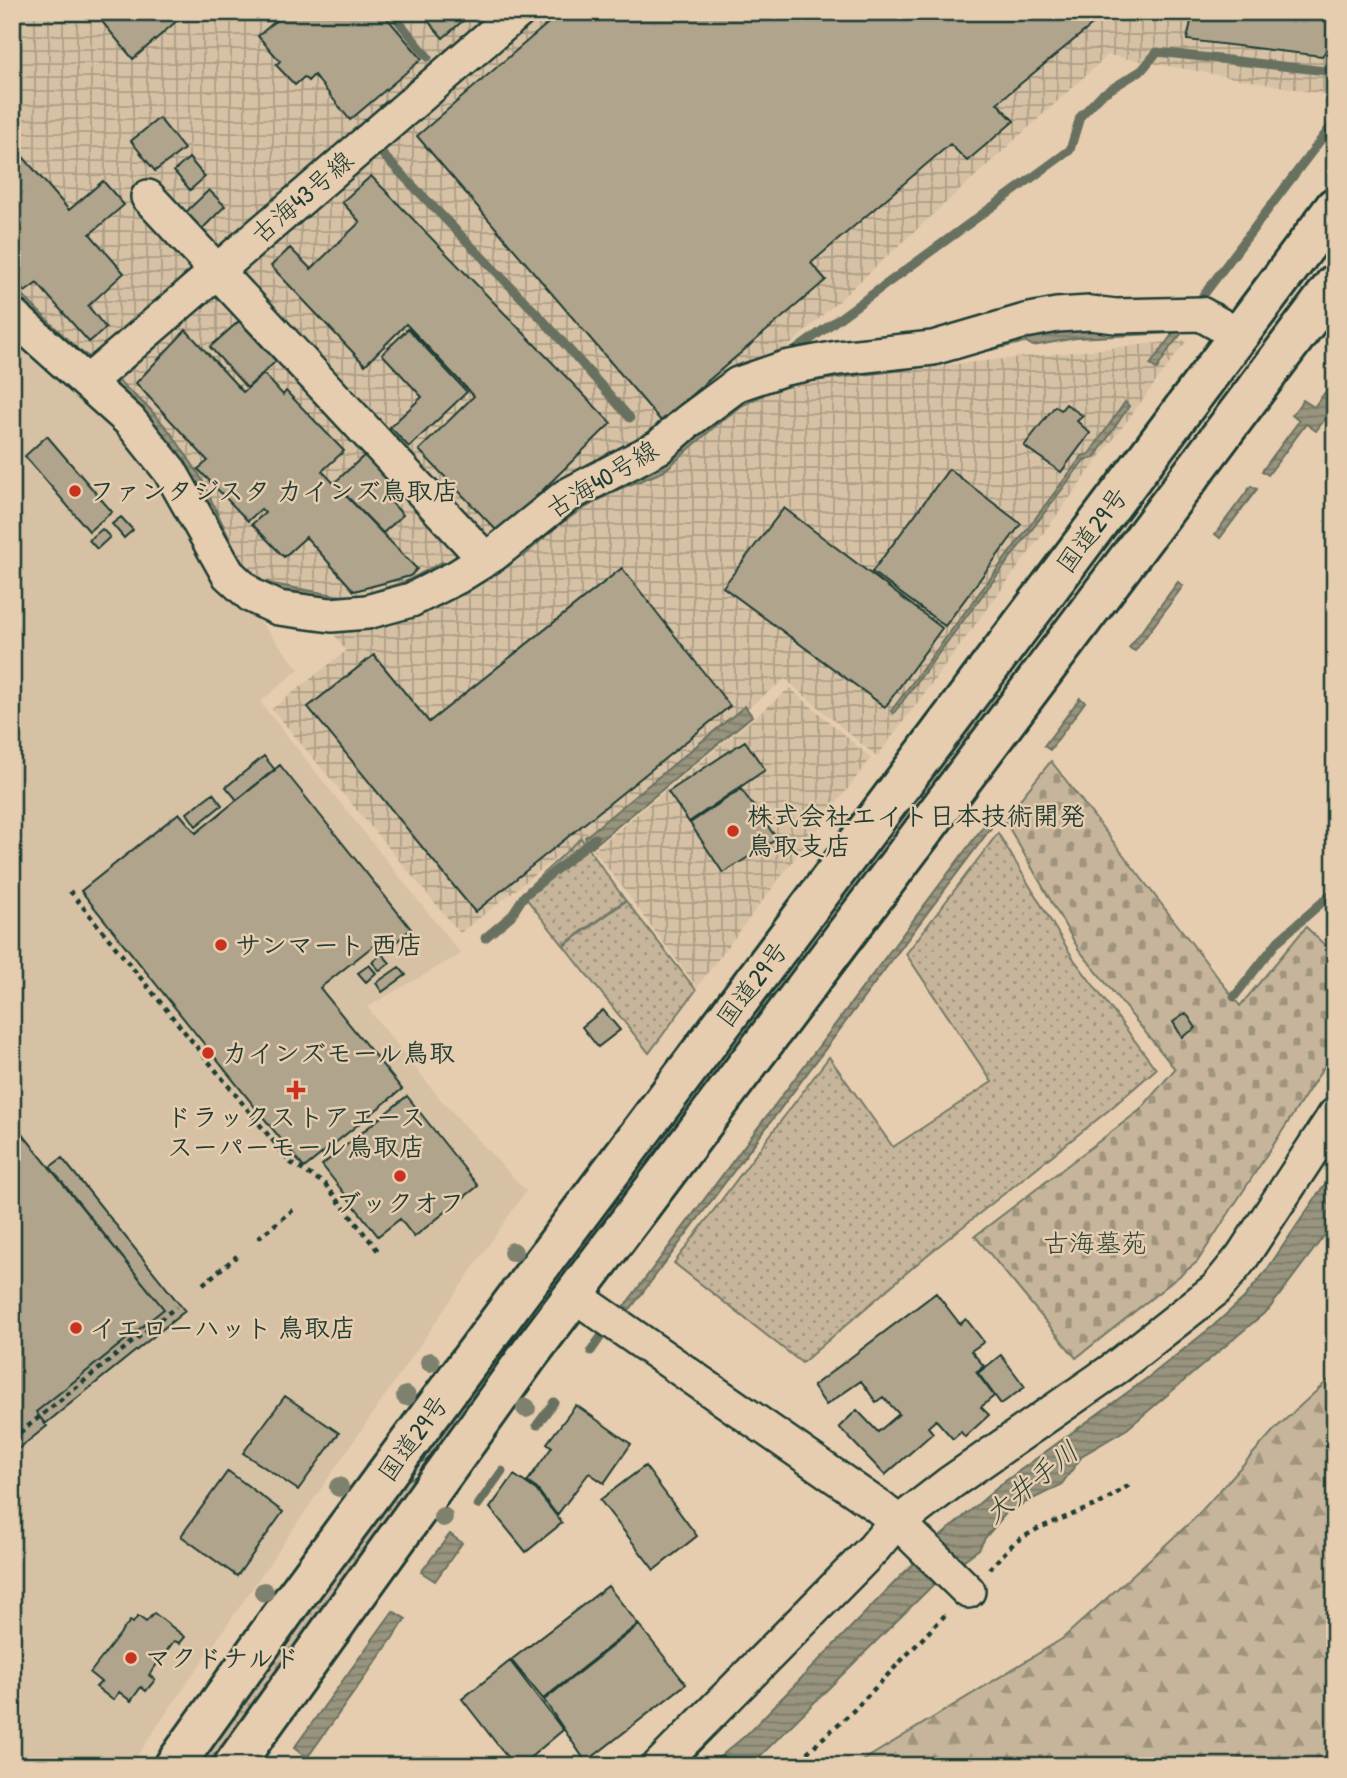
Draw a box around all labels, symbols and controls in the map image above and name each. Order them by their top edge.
street label: 古海43号線 [243,142,360,251]
street label: 古海40号線 [539,431,665,526]
place label: ファンタジスタ カインズ鳥取店 [89,473,458,508]
street label: 国道29号 [1048,479,1136,580]
marker: ファンタジスタ カインズ鳥取店 [67,483,83,499]
place label: 株式会社エイト日本技術開発 鳥取支店 [747,798,1085,863]
marker: 株式会社エイト日本技術開発 鳥取支店 [725,823,741,839]
place label: サンマート 西店 [235,927,423,962]
street label: 国道29号 [708,933,796,1034]
marker: サンマート 西店 [213,937,229,953]
place label: カインズモール鳥取 [222,1035,455,1070]
marker: カインズモール鳥取 [200,1045,216,1061]
marker: ドラックストアエース スーパーモール鳥取店 [288,1082,304,1098]
place label: ドラックストアエース スーパーモール鳥取店 [166,1099,426,1164]
marker: ブックオフ [392,1168,408,1184]
place label: ブックオフ [335,1185,465,1220]
park label: 古海墓苑 [1043,1225,1147,1260]
place label: イエローハット 鳥取店 [90,1310,356,1345]
marker: イエローハット 鳥取店 [68,1320,84,1336]
street label: 国道29号 [369,1387,456,1488]
water label: 大井手川 [976,1432,1086,1532]
place label: マクドナルド [145,1640,300,1675]
marker: マクドナルド [123,1650,139,1666]

